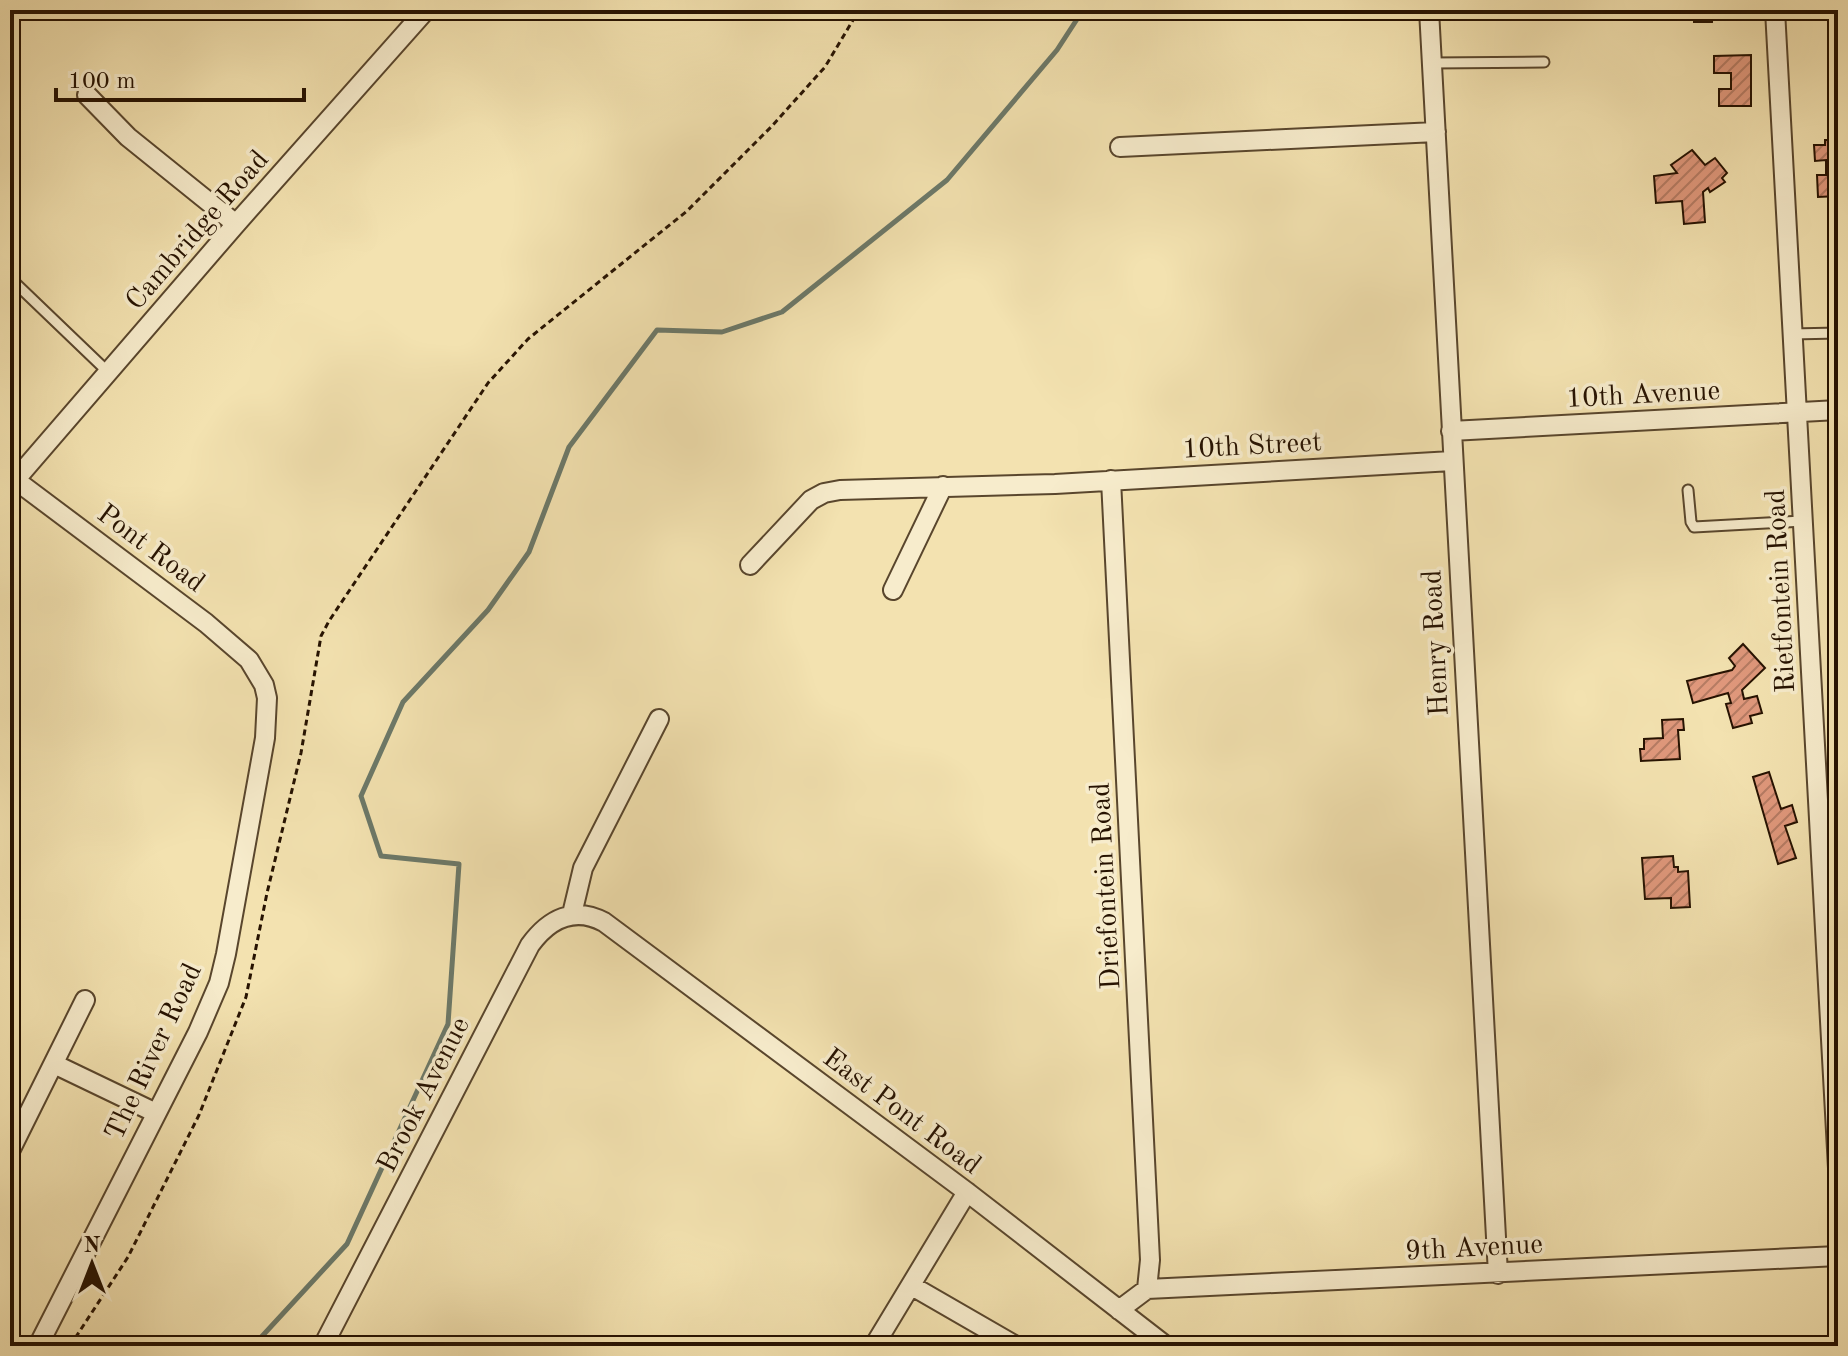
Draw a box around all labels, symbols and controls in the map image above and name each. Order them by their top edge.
scale bar [56,52,304,102]
text: 100 m [68,70,136,94]
street label: Cambridge Road [122,146,275,316]
street label: 10th Avenue [1565,378,1721,414]
street label: 10th Street [1182,429,1323,465]
street label: Rietfontein Road [1763,488,1801,693]
street label: Pont Road [91,500,209,599]
street label: Henry Road [1419,569,1455,717]
street label: Driefontein Road [1088,781,1126,990]
street label: The River Road [102,960,208,1145]
street label: Brook Avenue [374,1013,476,1177]
street label: East Pont Road [817,1044,985,1181]
north arrow [52,1224,132,1304]
street label: 9th Avenue [1404,1231,1544,1267]
text: N [84,1235,101,1257]

